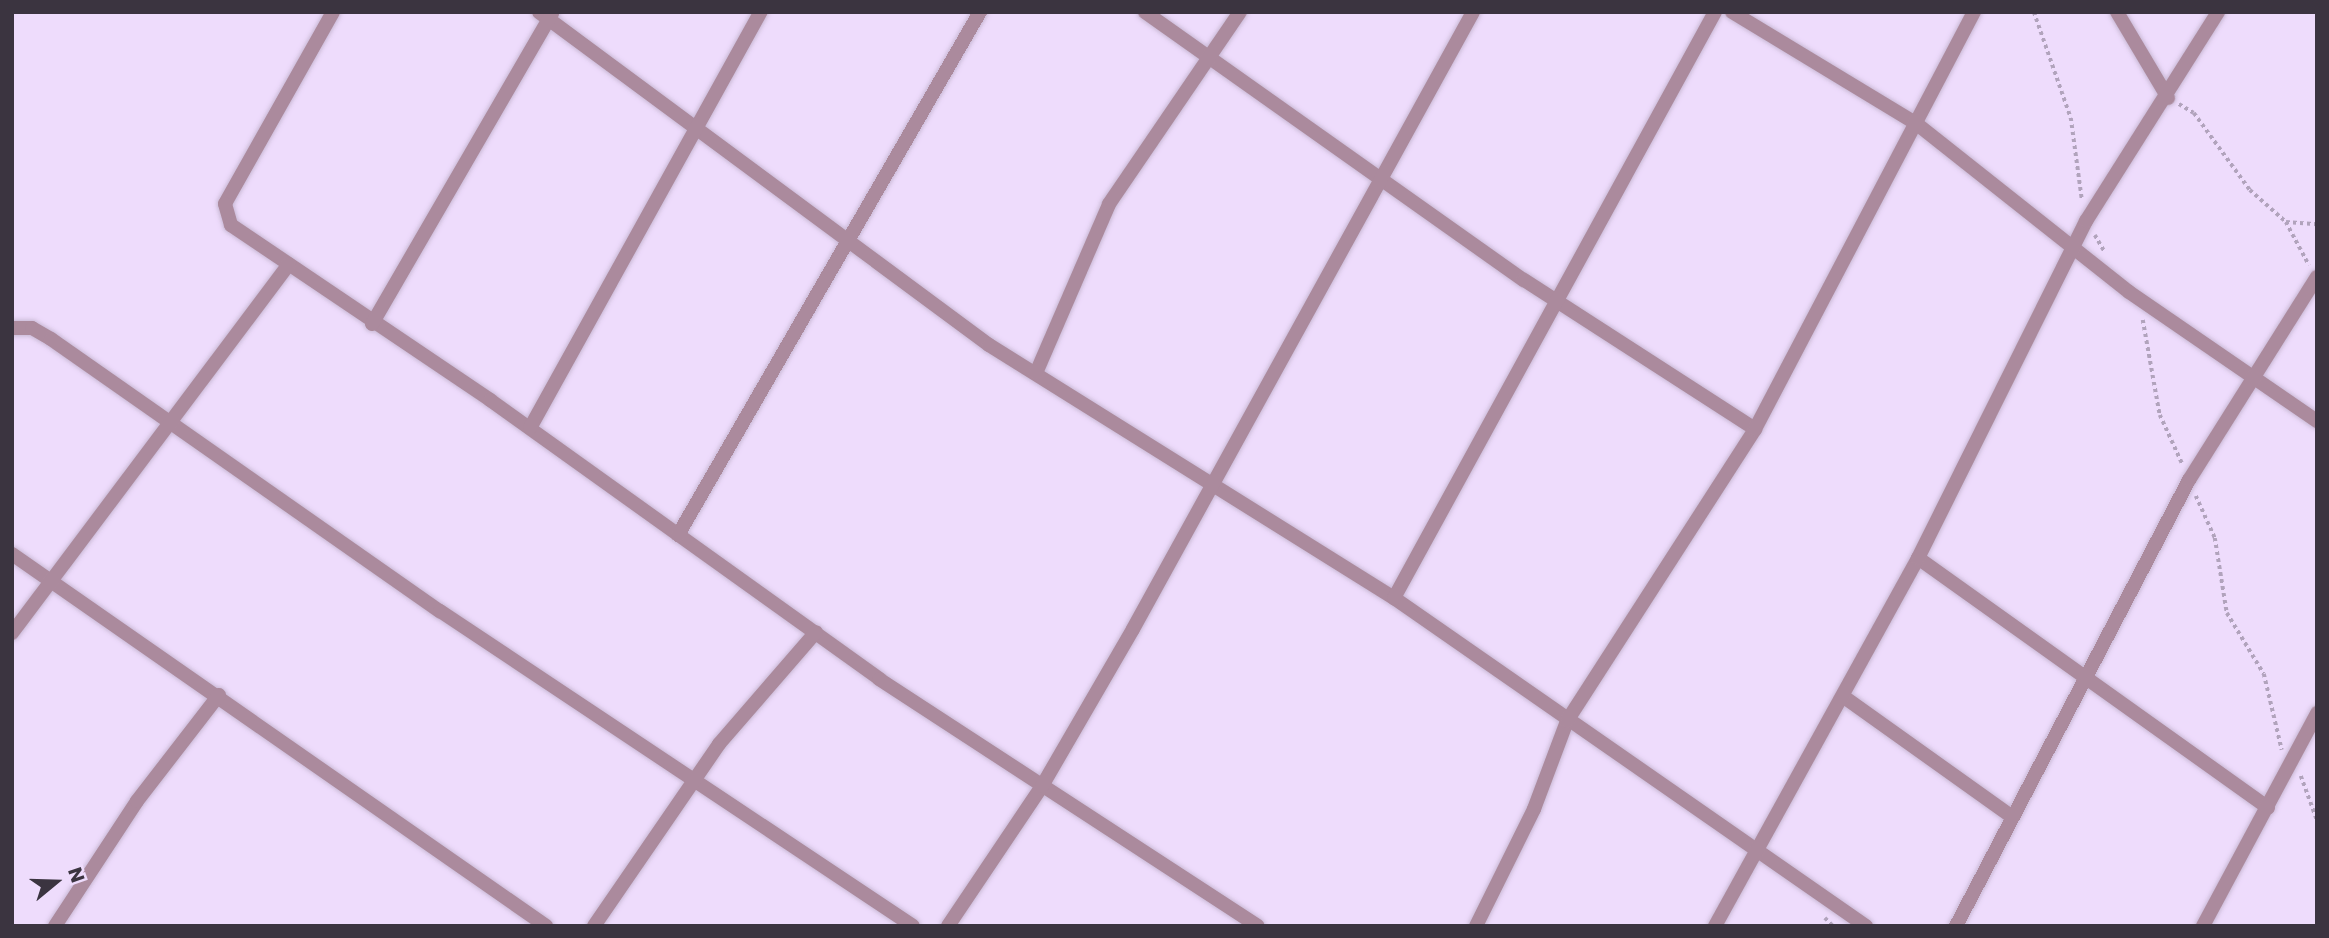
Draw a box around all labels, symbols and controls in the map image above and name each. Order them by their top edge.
north arrow [21,847,91,917]
text: N [61,864,91,886]

